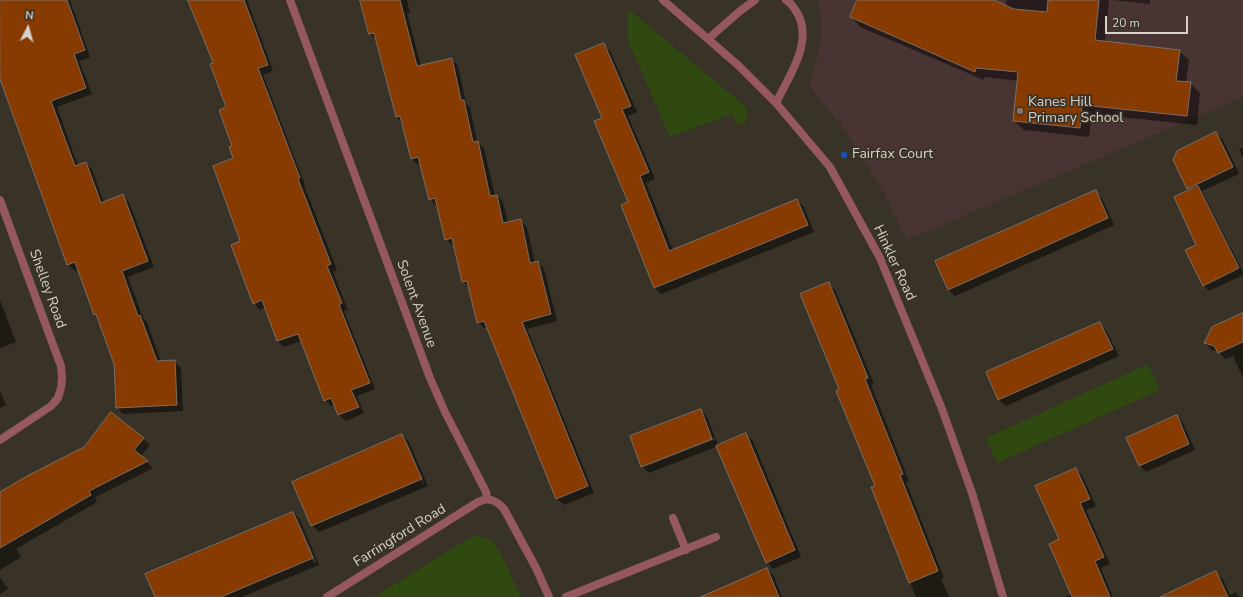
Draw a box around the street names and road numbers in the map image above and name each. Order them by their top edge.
street label: Hinkler Road [869,222,919,304]
street label: Shelley Road [25,247,69,331]
street label: Solent Avenue [392,258,440,350]
street label: Farringford Road [351,501,449,571]

